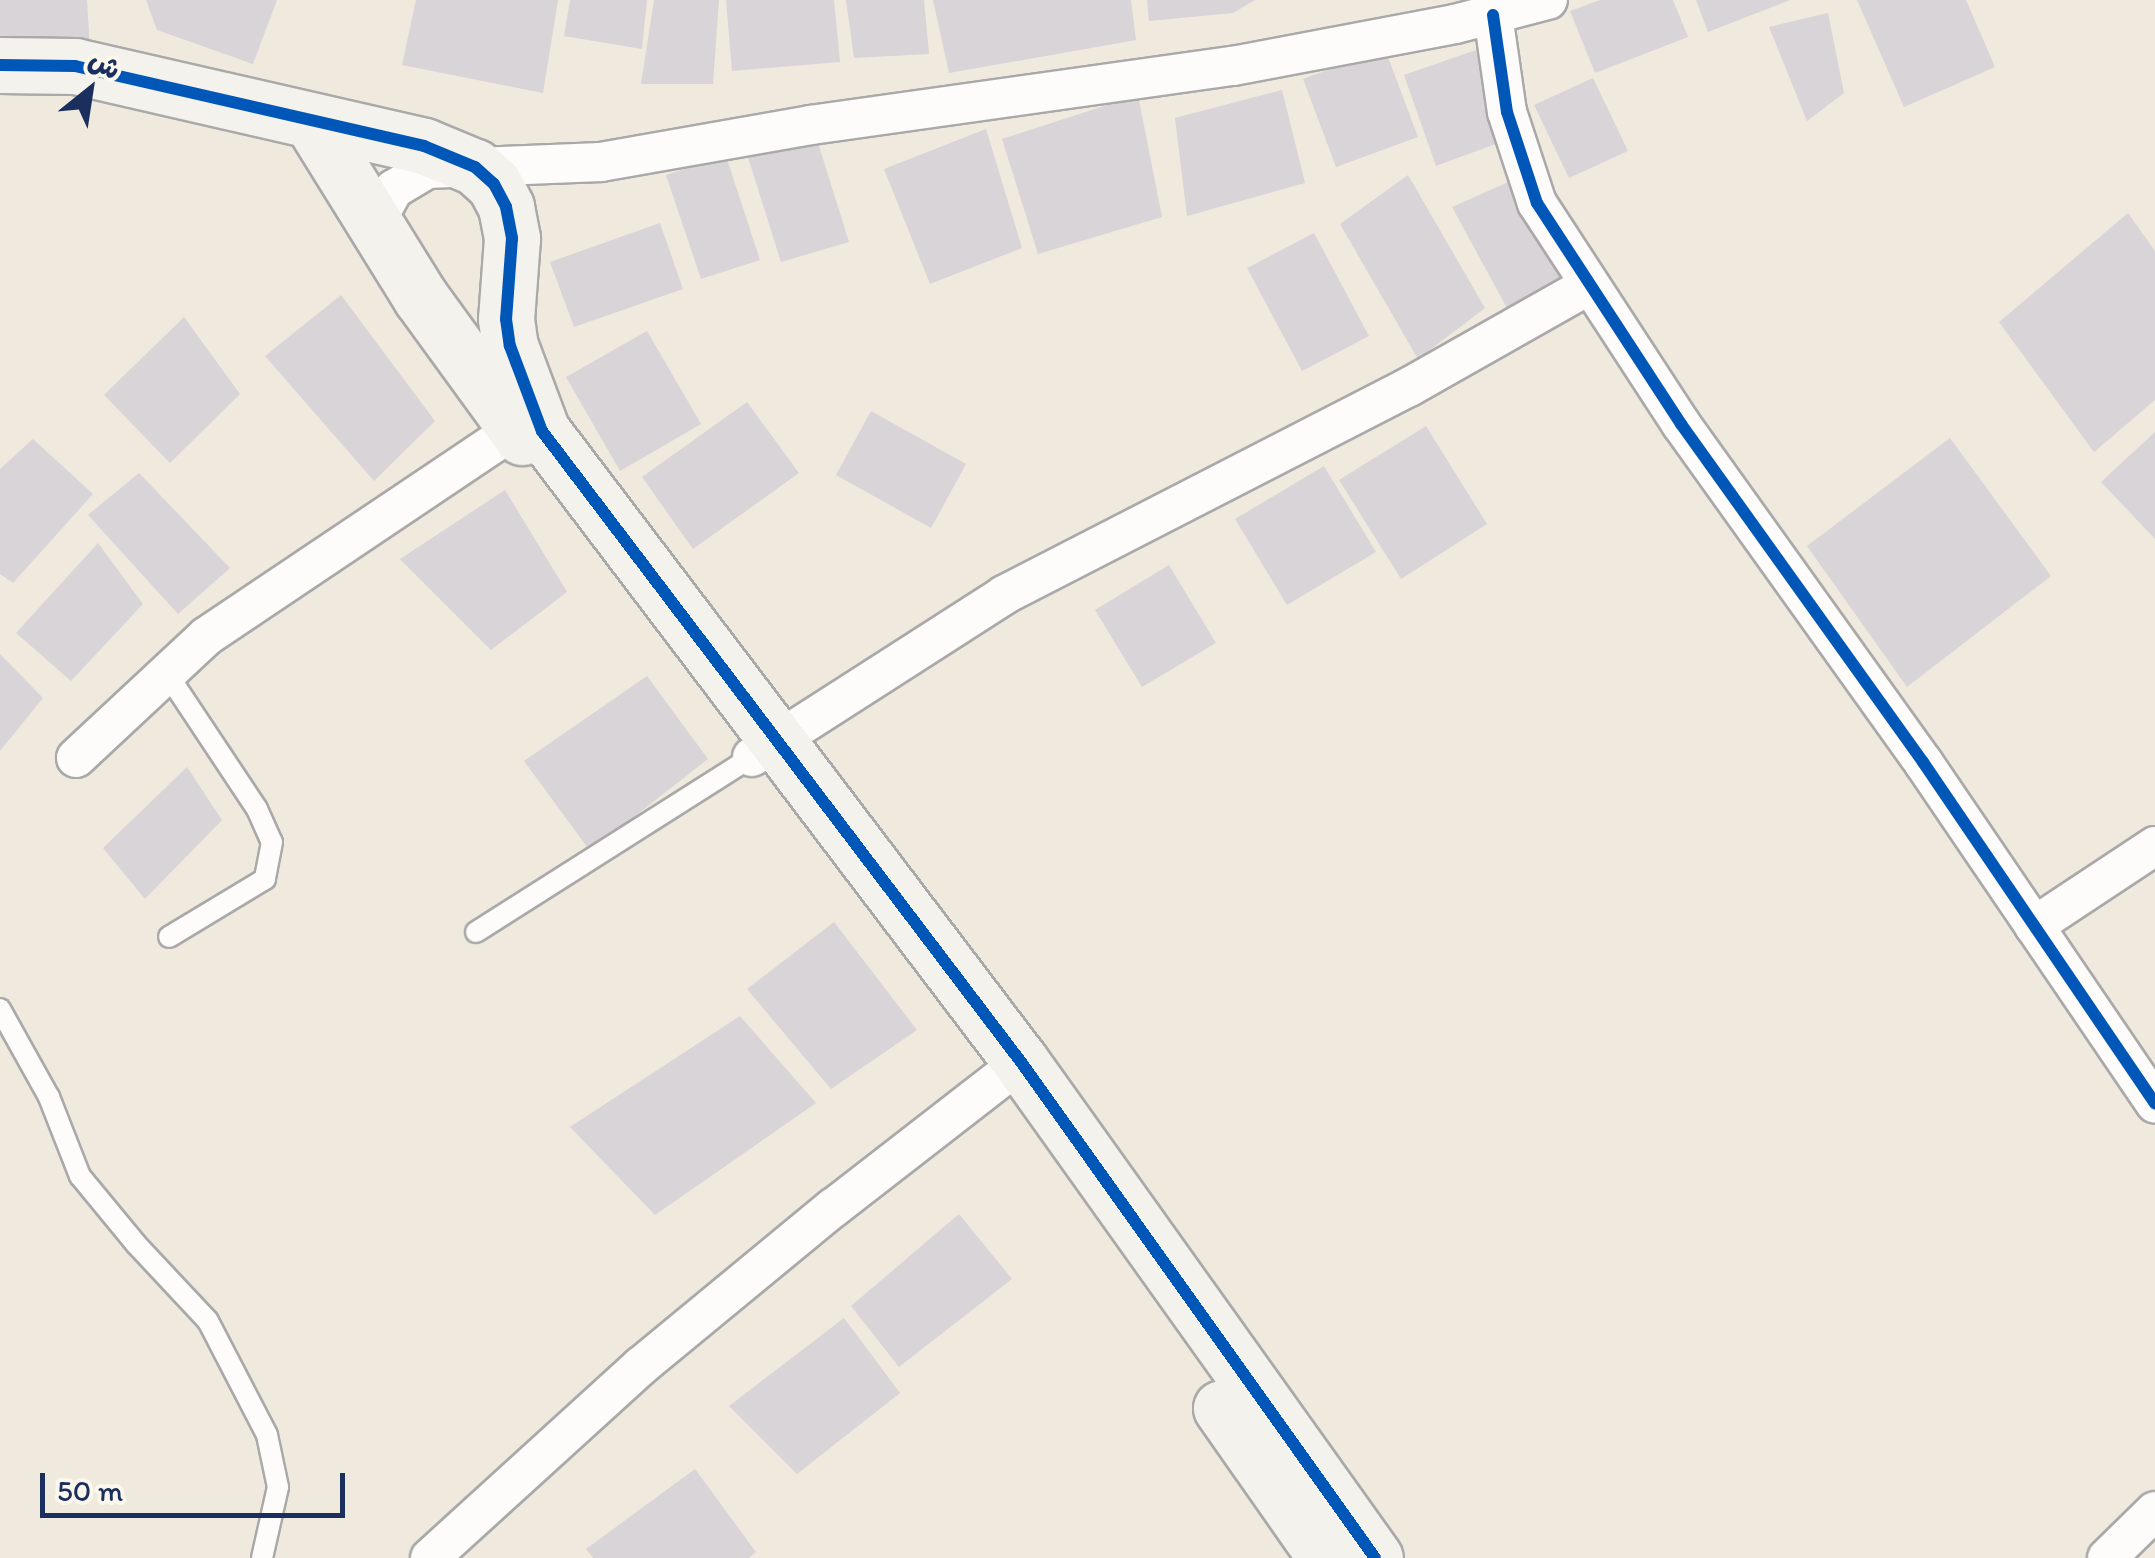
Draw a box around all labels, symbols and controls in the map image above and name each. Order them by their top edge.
north arrow [40,40,140,140]
text: ش [83,42,127,86]
scale bar [45,1453,350,1515]
text: 50 m [57,1472,123,1509]

